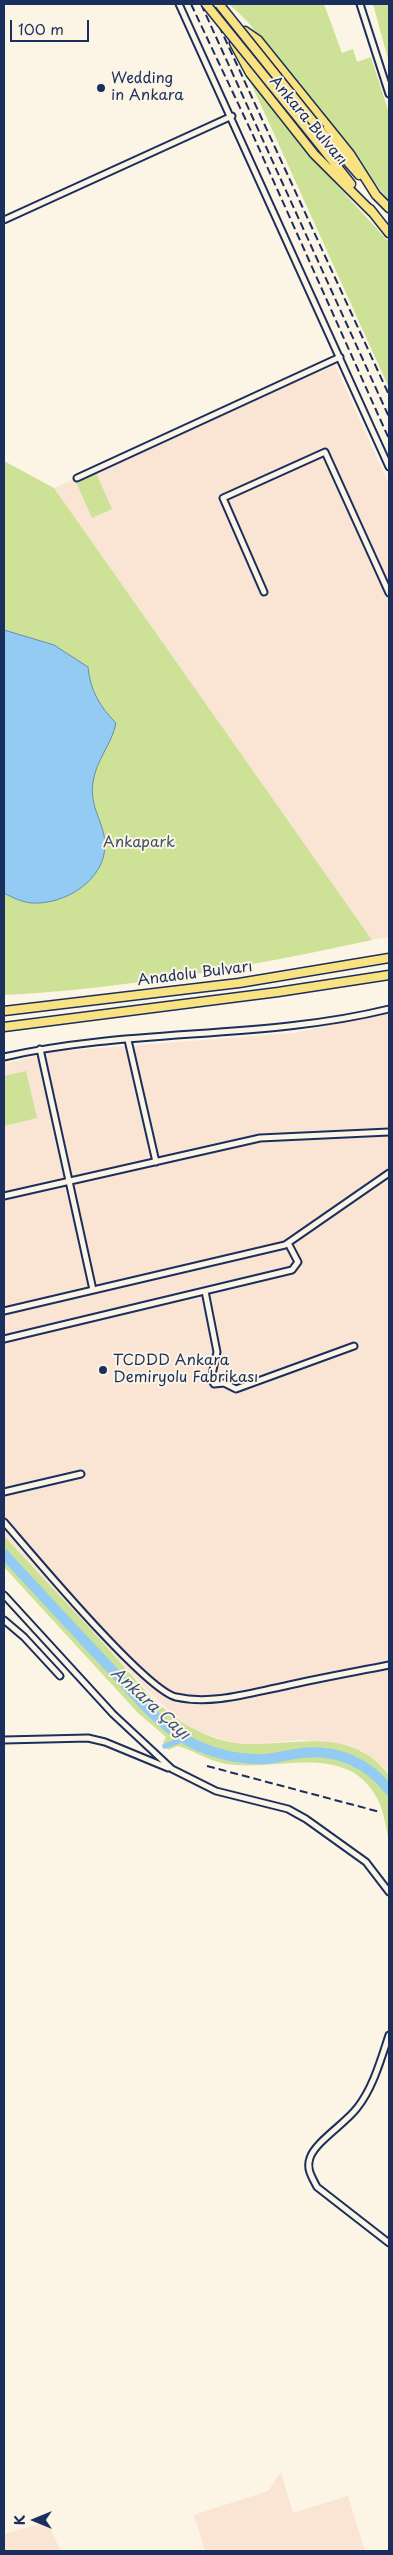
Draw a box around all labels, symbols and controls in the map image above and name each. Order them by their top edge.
scale bar [12,10,91,42]
text: 100 m [18,17,64,40]
place label: Wedding in Ankara [111,70,184,105]
street label: Ankara Bulvarı [266,73,350,169]
marker: Wedding in Ankara [95,82,107,94]
park label: Ankapark [103,834,175,852]
street label: Anadolu Bulvarı [136,958,254,990]
place label: TCDDD Ankara Demiryolu Fabrikası [113,1352,258,1387]
marker: TCDDD Ankara Demiryolu Fabrikası [97,1364,109,1376]
water label: Ankara Çayı [107,1664,193,1744]
north arrow [10,2495,60,2545]
text: K [9,2515,30,2525]

